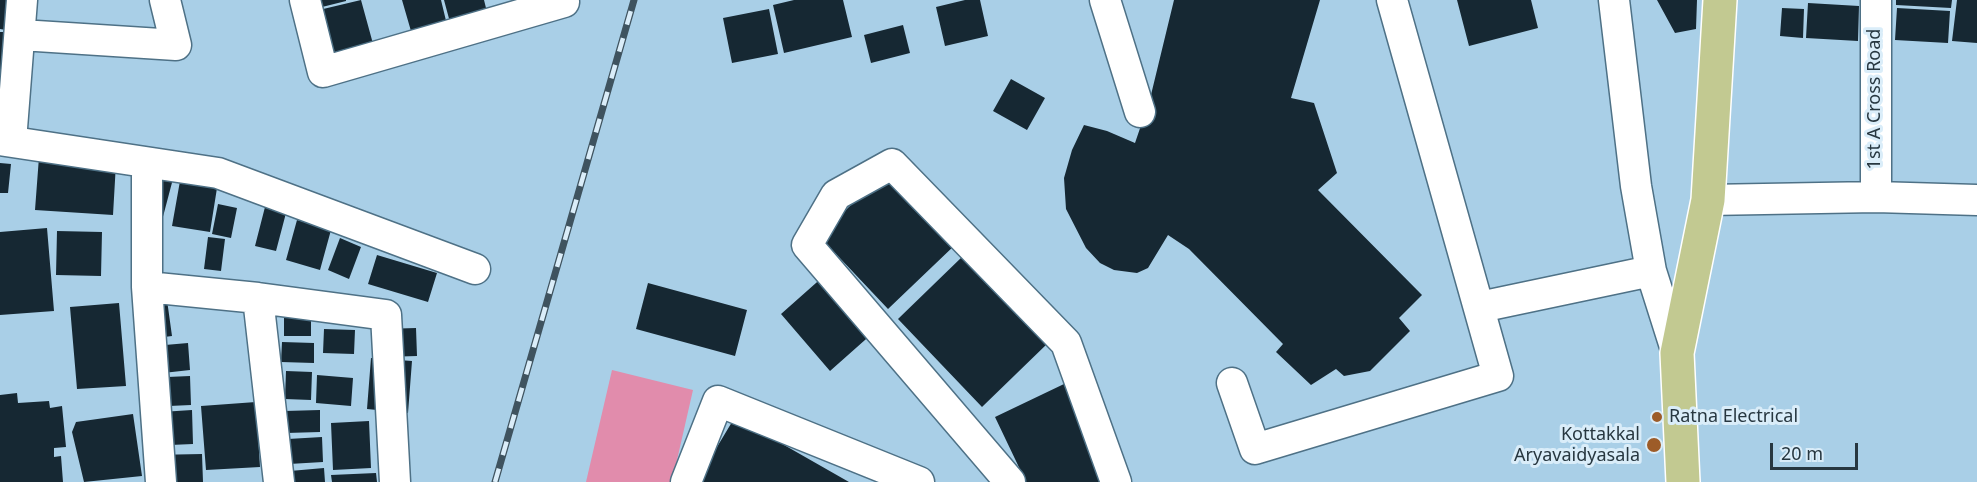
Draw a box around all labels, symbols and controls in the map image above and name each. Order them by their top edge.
street label: 1st A Cross Road [1864,29,1886,169]
place label: Ratna Electrical [1669,406,1798,428]
marker: Ratna Electrical [1650,410,1664,424]
place label: Kottakkal Aryavaidyasala [1514,424,1640,466]
scale bar [1773,431,1862,469]
marker: Kottakkal Aryavaidyasala [1645,436,1663,454]
text: 20 m [1781,441,1823,465]

